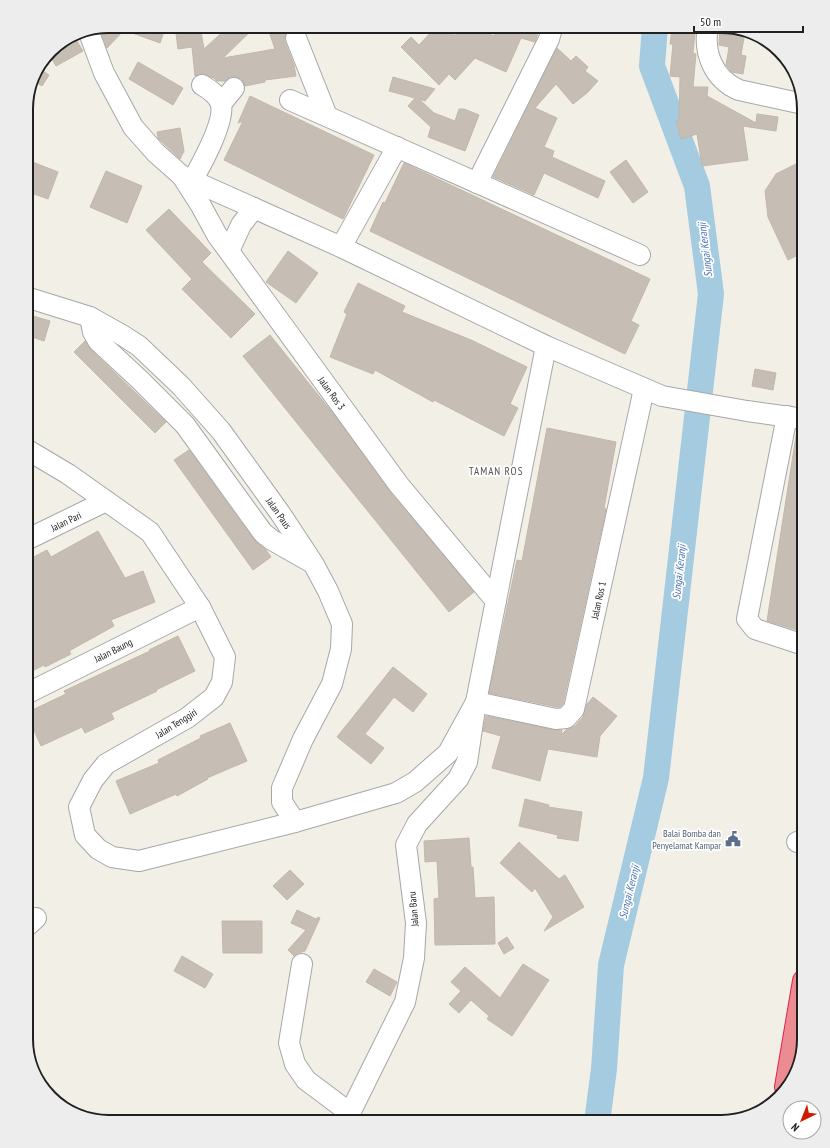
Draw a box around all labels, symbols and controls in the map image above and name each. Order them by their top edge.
scale bar [694,8,803,34]
text: 50 m [700,14,721,29]
water label: Sungai Keranji [695,220,715,278]
street label: Jalan Ros 3 [315,373,348,412]
district label: TAMAN ROS [469,464,523,478]
street label: Jalan Paus [263,494,294,532]
street label: Jalan Pari [48,509,84,535]
water label: Sungai Keranji [669,542,689,600]
street label: Jalan Ros 1 [588,580,609,621]
street label: Jalan Baung [91,635,134,666]
street label: Jalan Tenggiri [152,706,199,742]
place label: Balai Bomba dan Penyelamat Kampar [652,827,721,852]
public building icon: Balai Bomba dan Penyelamat Kampar [724,830,742,848]
water label: Sungai Keranji [616,862,643,920]
street label: Jalan Baru [405,891,422,928]
north arrow [782,1100,822,1140]
text: N [788,1120,802,1134]

